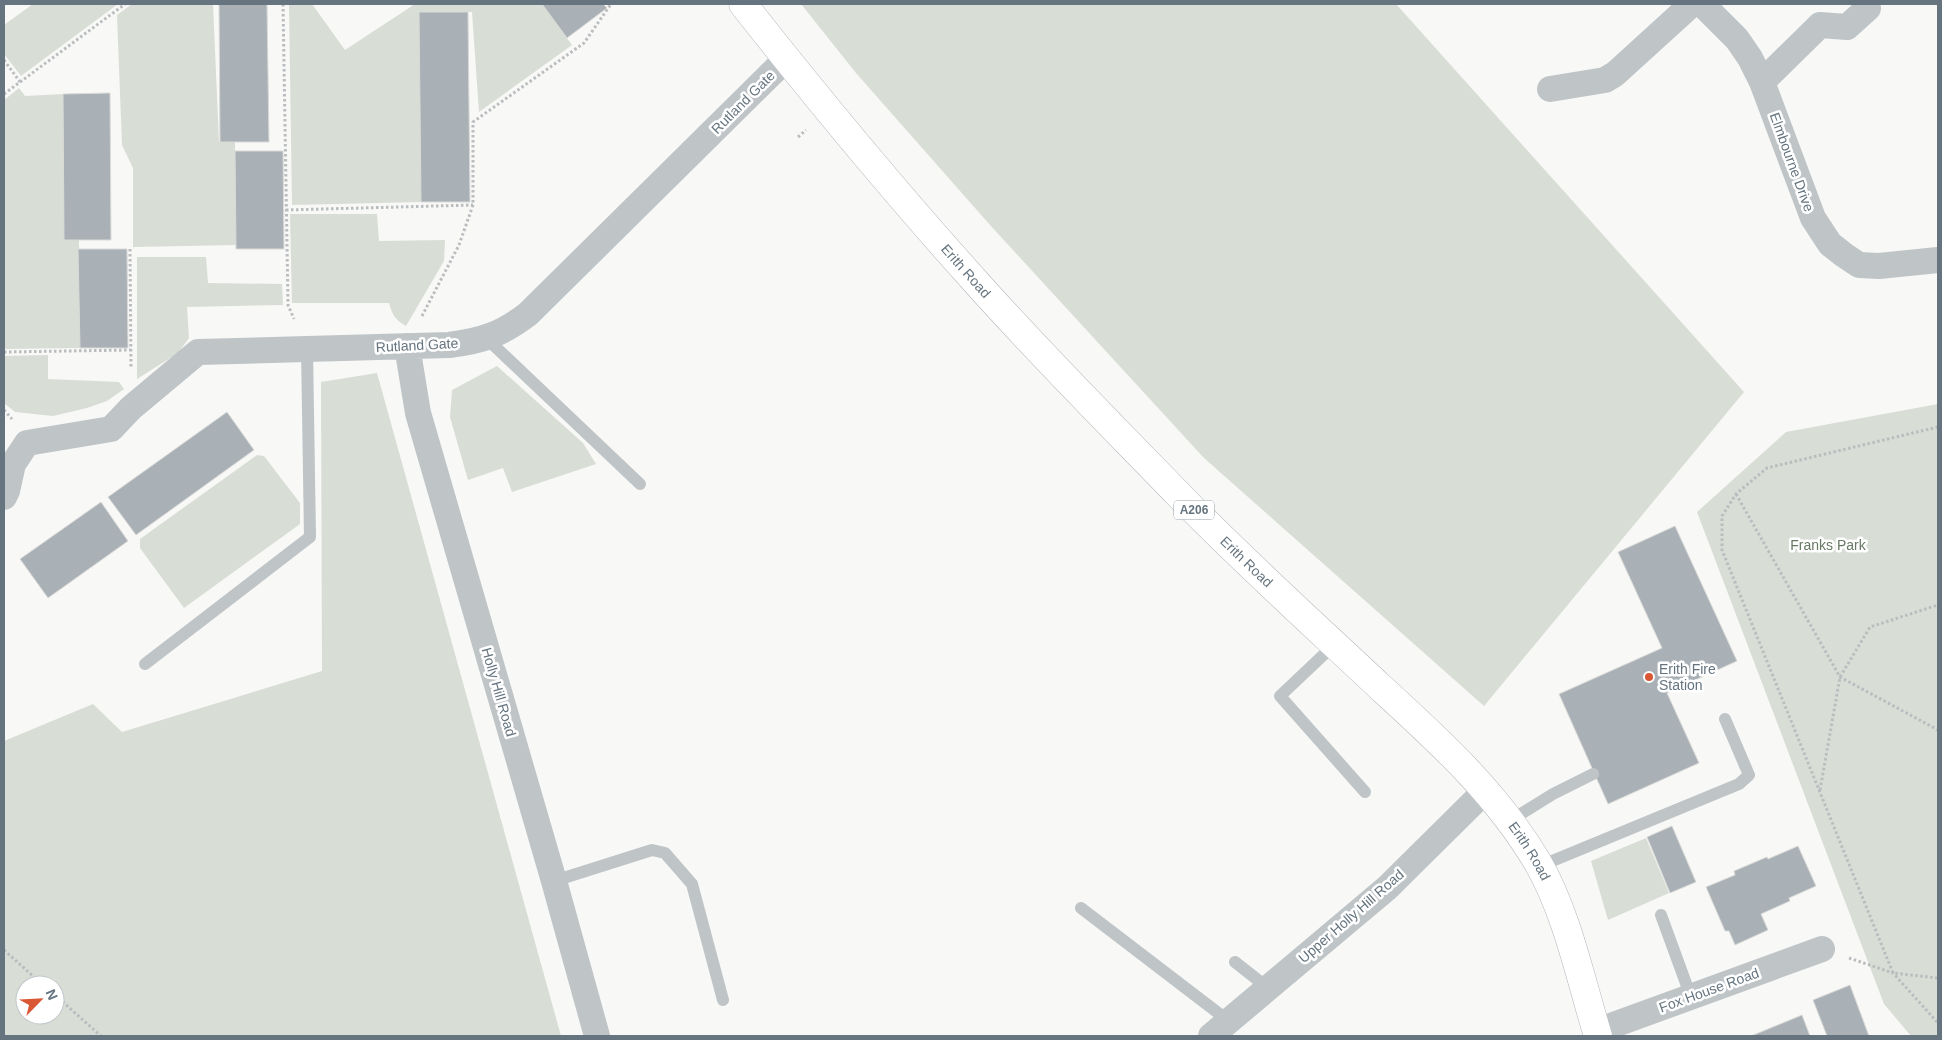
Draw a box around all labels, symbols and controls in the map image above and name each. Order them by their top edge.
street label: Rutland Gate [708,67,778,137]
street label: Elmbourne Drive [1767,110,1817,214]
street label: Erith Road [938,241,994,301]
street label: Rutland Gate [375,335,459,355]
road number: A206 [1174,500,1214,520]
street label: Erith Road [1217,533,1276,590]
park label: Franks Park [1790,537,1867,553]
street label: Holly Hill Road [479,646,519,738]
place label: Erith Fire Station [1659,661,1716,693]
marker: Erith Fire Station [1643,671,1655,683]
street label: Erith Road [1505,819,1554,883]
street label: Upper Holly Hill Road [1295,866,1407,966]
street label: Fox House Road [1657,965,1761,1015]
north arrow [15,975,65,1025]
text: N [43,987,61,1003]

